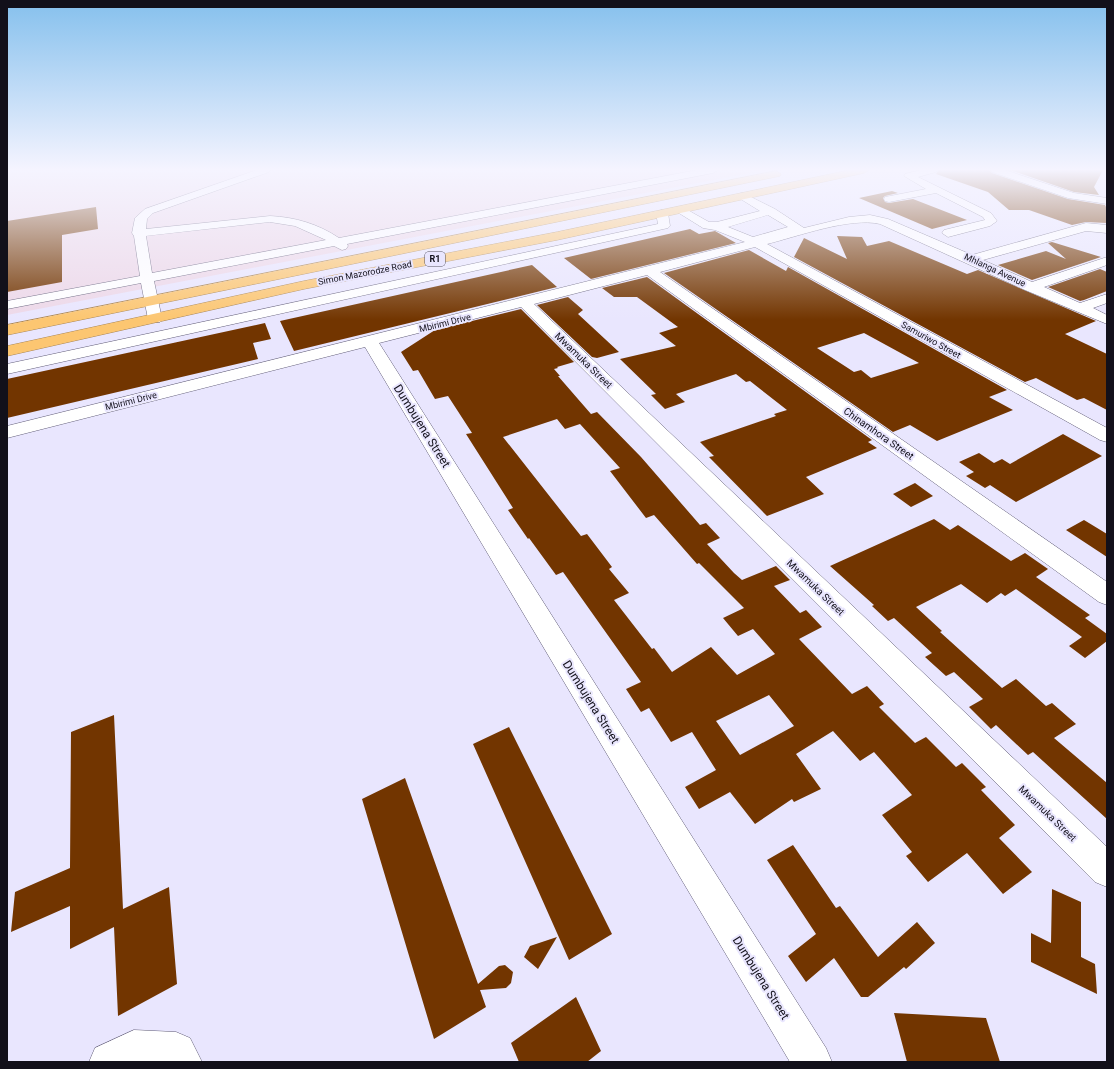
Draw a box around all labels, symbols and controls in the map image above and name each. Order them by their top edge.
street label: Mhlanga Avenue [963,251,1027,289]
road number: R1 [425,252,445,266]
street label: Simon Mazorodze Road [317,259,413,287]
street label: Mbirimi Drive [418,312,472,334]
street label: Samuriwo Street [900,320,962,360]
street label: Mwamuka Street [553,330,615,390]
street label: Dumbujena Street [391,382,453,470]
street label: Mbirimi Drive [104,390,158,412]
street label: Chinamhora Street [842,405,916,462]
street label: Mwamuka Street [785,557,847,617]
street label: Dumbujena Street [560,658,622,746]
street label: Mwamuka Street [1017,783,1079,843]
street label: Dumbujena Street [730,934,792,1022]

